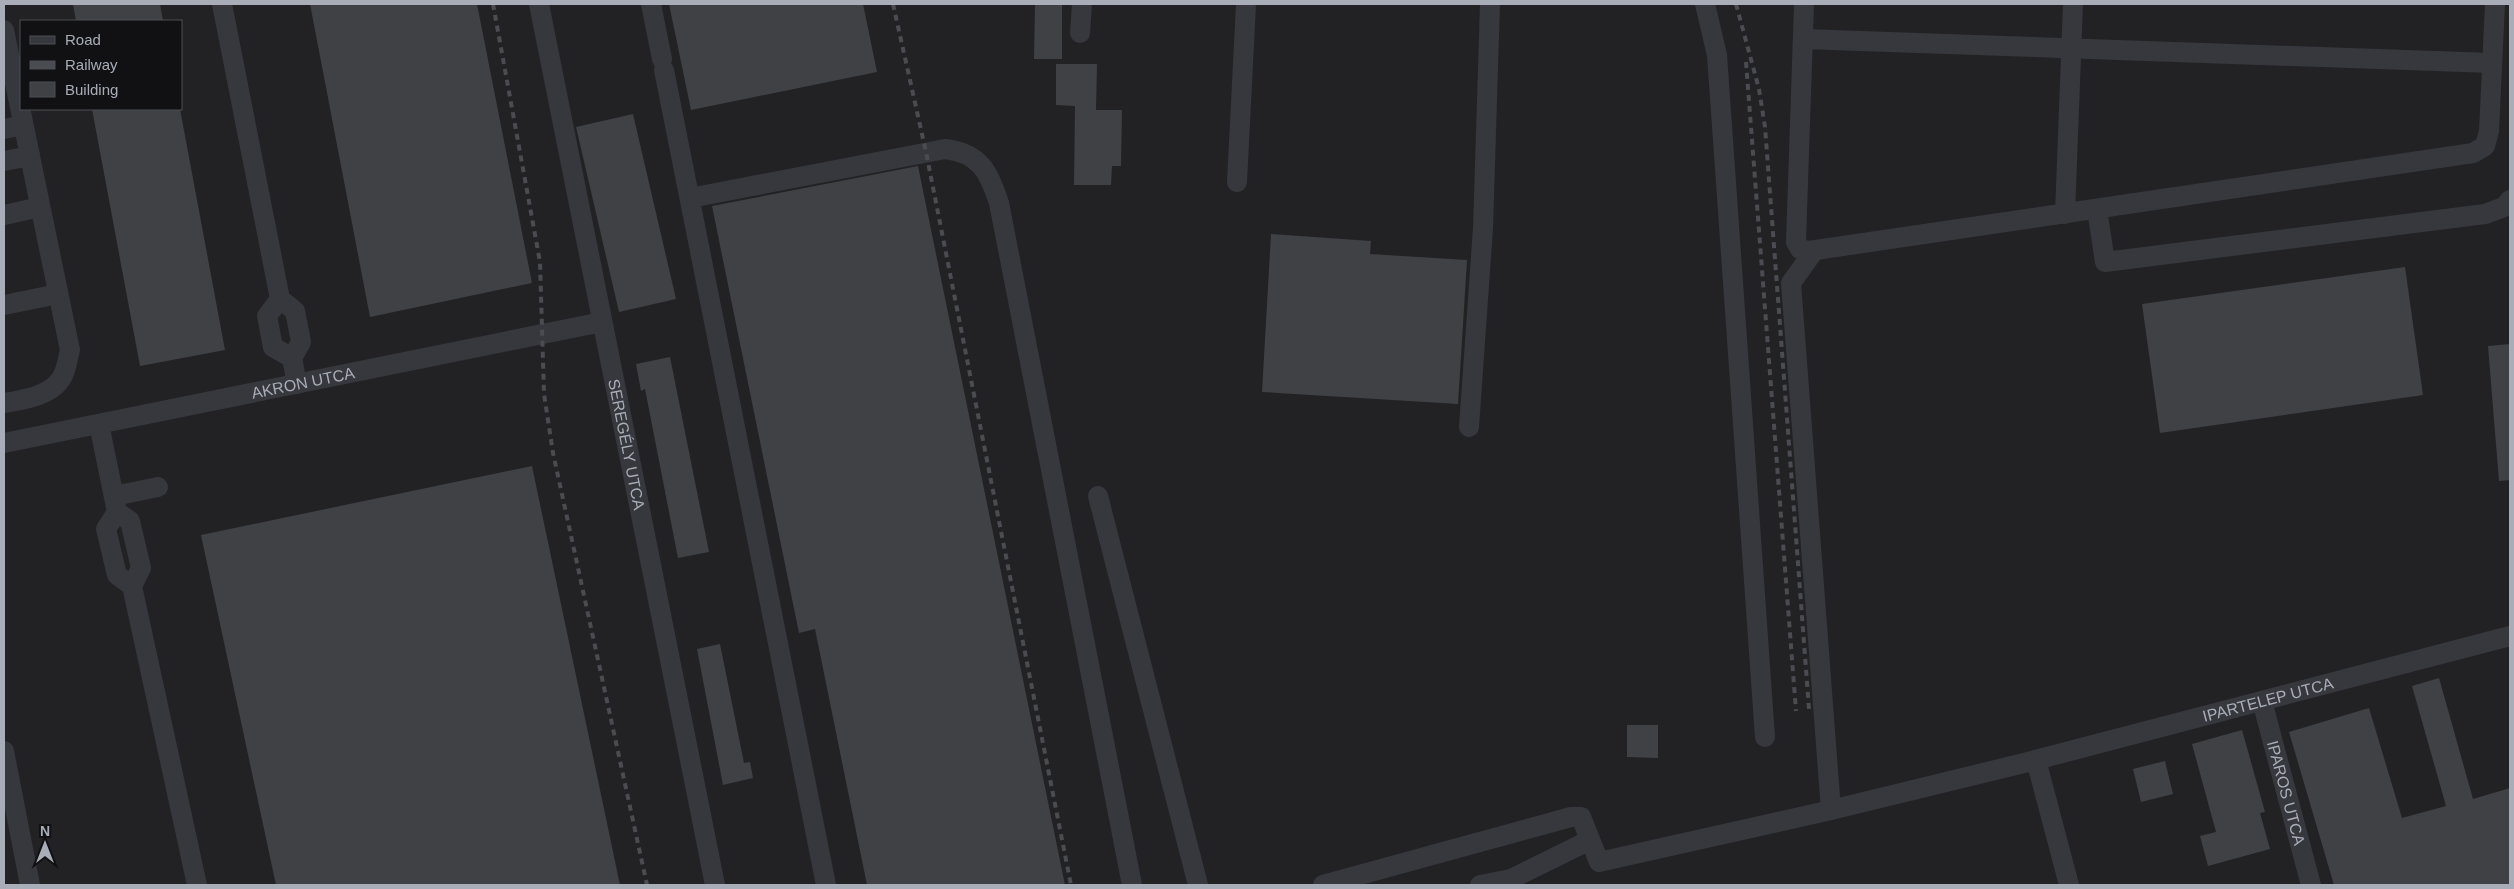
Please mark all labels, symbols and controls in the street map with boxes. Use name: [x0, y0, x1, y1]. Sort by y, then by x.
legend: [20, 20, 182, 110]
text: Road: [65, 31, 101, 48]
text: Railway: [65, 56, 118, 73]
text: Building: [65, 81, 118, 98]
street label: AKRON UTCA: [250, 364, 356, 402]
street label: SEREGÉLY UTCA: [605, 378, 648, 512]
street label: IPARTELEP UTCA: [2201, 674, 2335, 725]
street label: IPAROS UTCA: [2264, 739, 2308, 847]
north arrow: [20, 819, 70, 869]
text: N: [40, 823, 50, 839]

